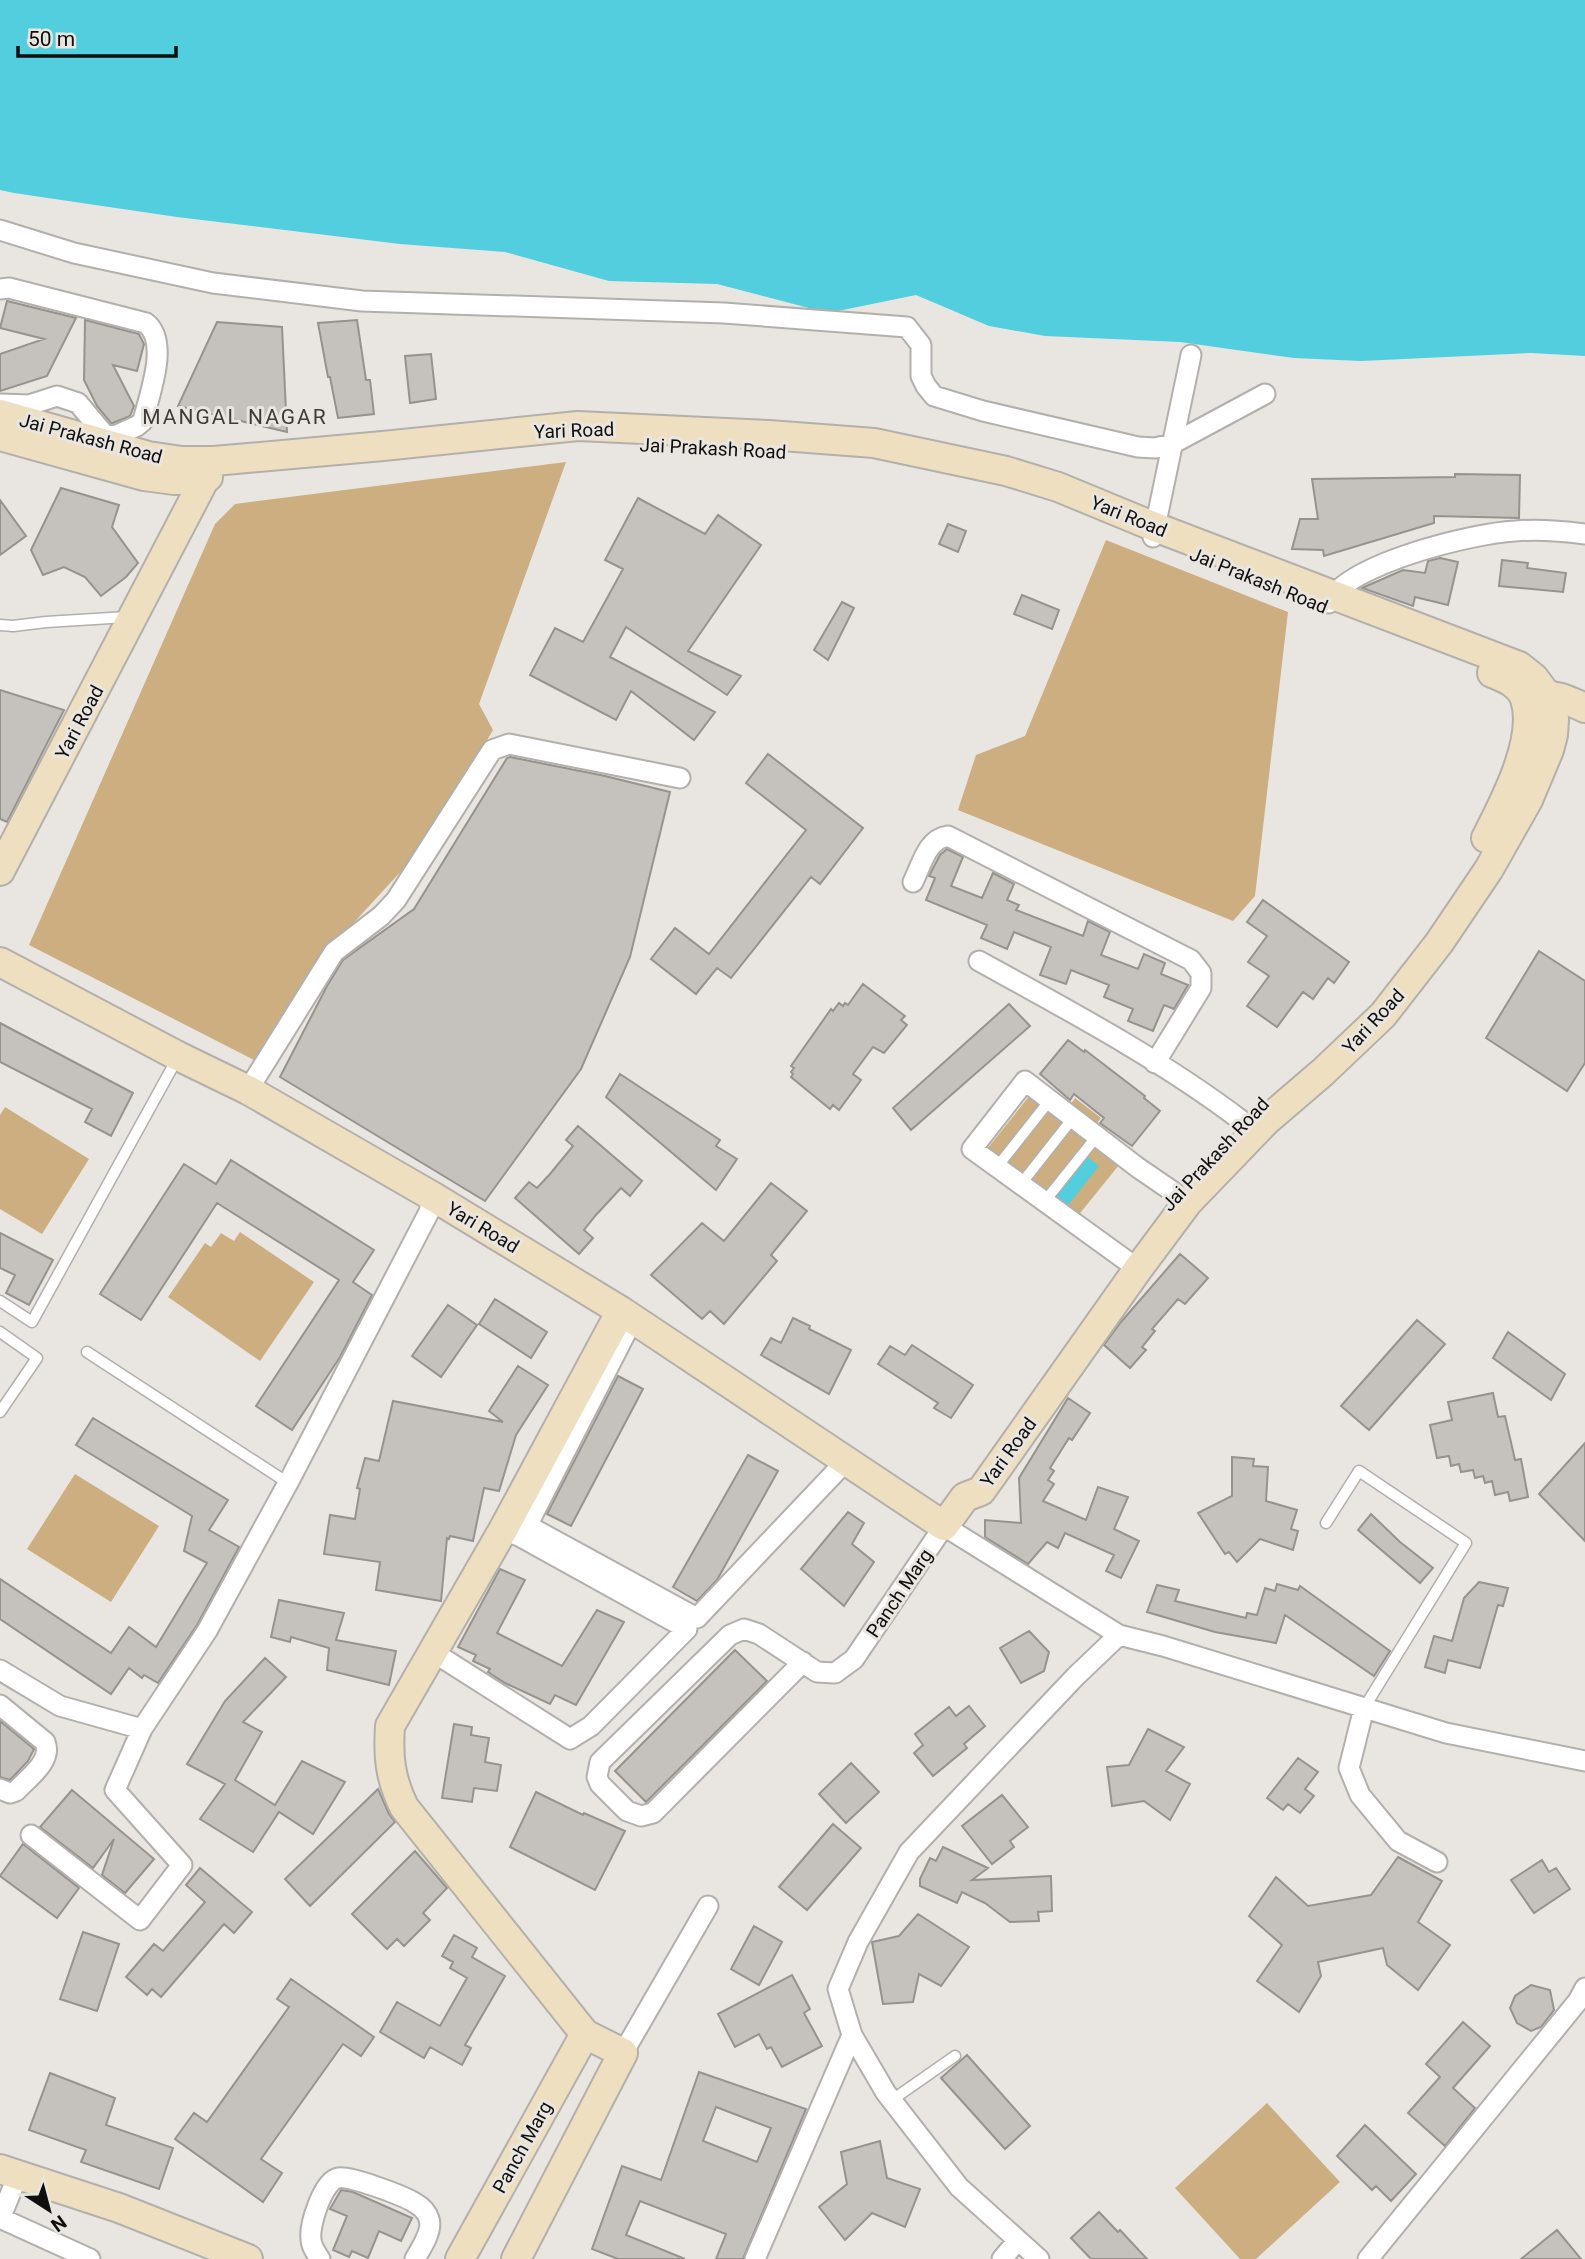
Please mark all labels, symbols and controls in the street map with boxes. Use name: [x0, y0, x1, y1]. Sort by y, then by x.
scale bar: [18, 14, 175, 58]
text: 50 m: [28, 27, 75, 51]
district label: MANGAL NAGAR: [142, 405, 328, 429]
street label: Jai Prakash Road: [17, 408, 165, 469]
street label: Yari Road: [533, 418, 615, 443]
street label: Jai Prakash Road: [639, 433, 787, 464]
street label: Yari Road: [1087, 491, 1170, 542]
street label: Jai Prakash Road: [1186, 542, 1331, 619]
street label: Yari Road: [50, 681, 108, 763]
street label: Yari Road: [1338, 984, 1409, 1059]
street label: Jai Prakash Road: [1157, 1093, 1274, 1216]
street label: Yari Road: [442, 1197, 523, 1258]
street label: Yari Road: [975, 1413, 1041, 1492]
street label: Panch Marg: [861, 1545, 937, 1642]
street label: Panch Marg: [488, 2097, 557, 2197]
north arrow: [14, 2175, 84, 2245]
text: N: [47, 2210, 71, 2237]

